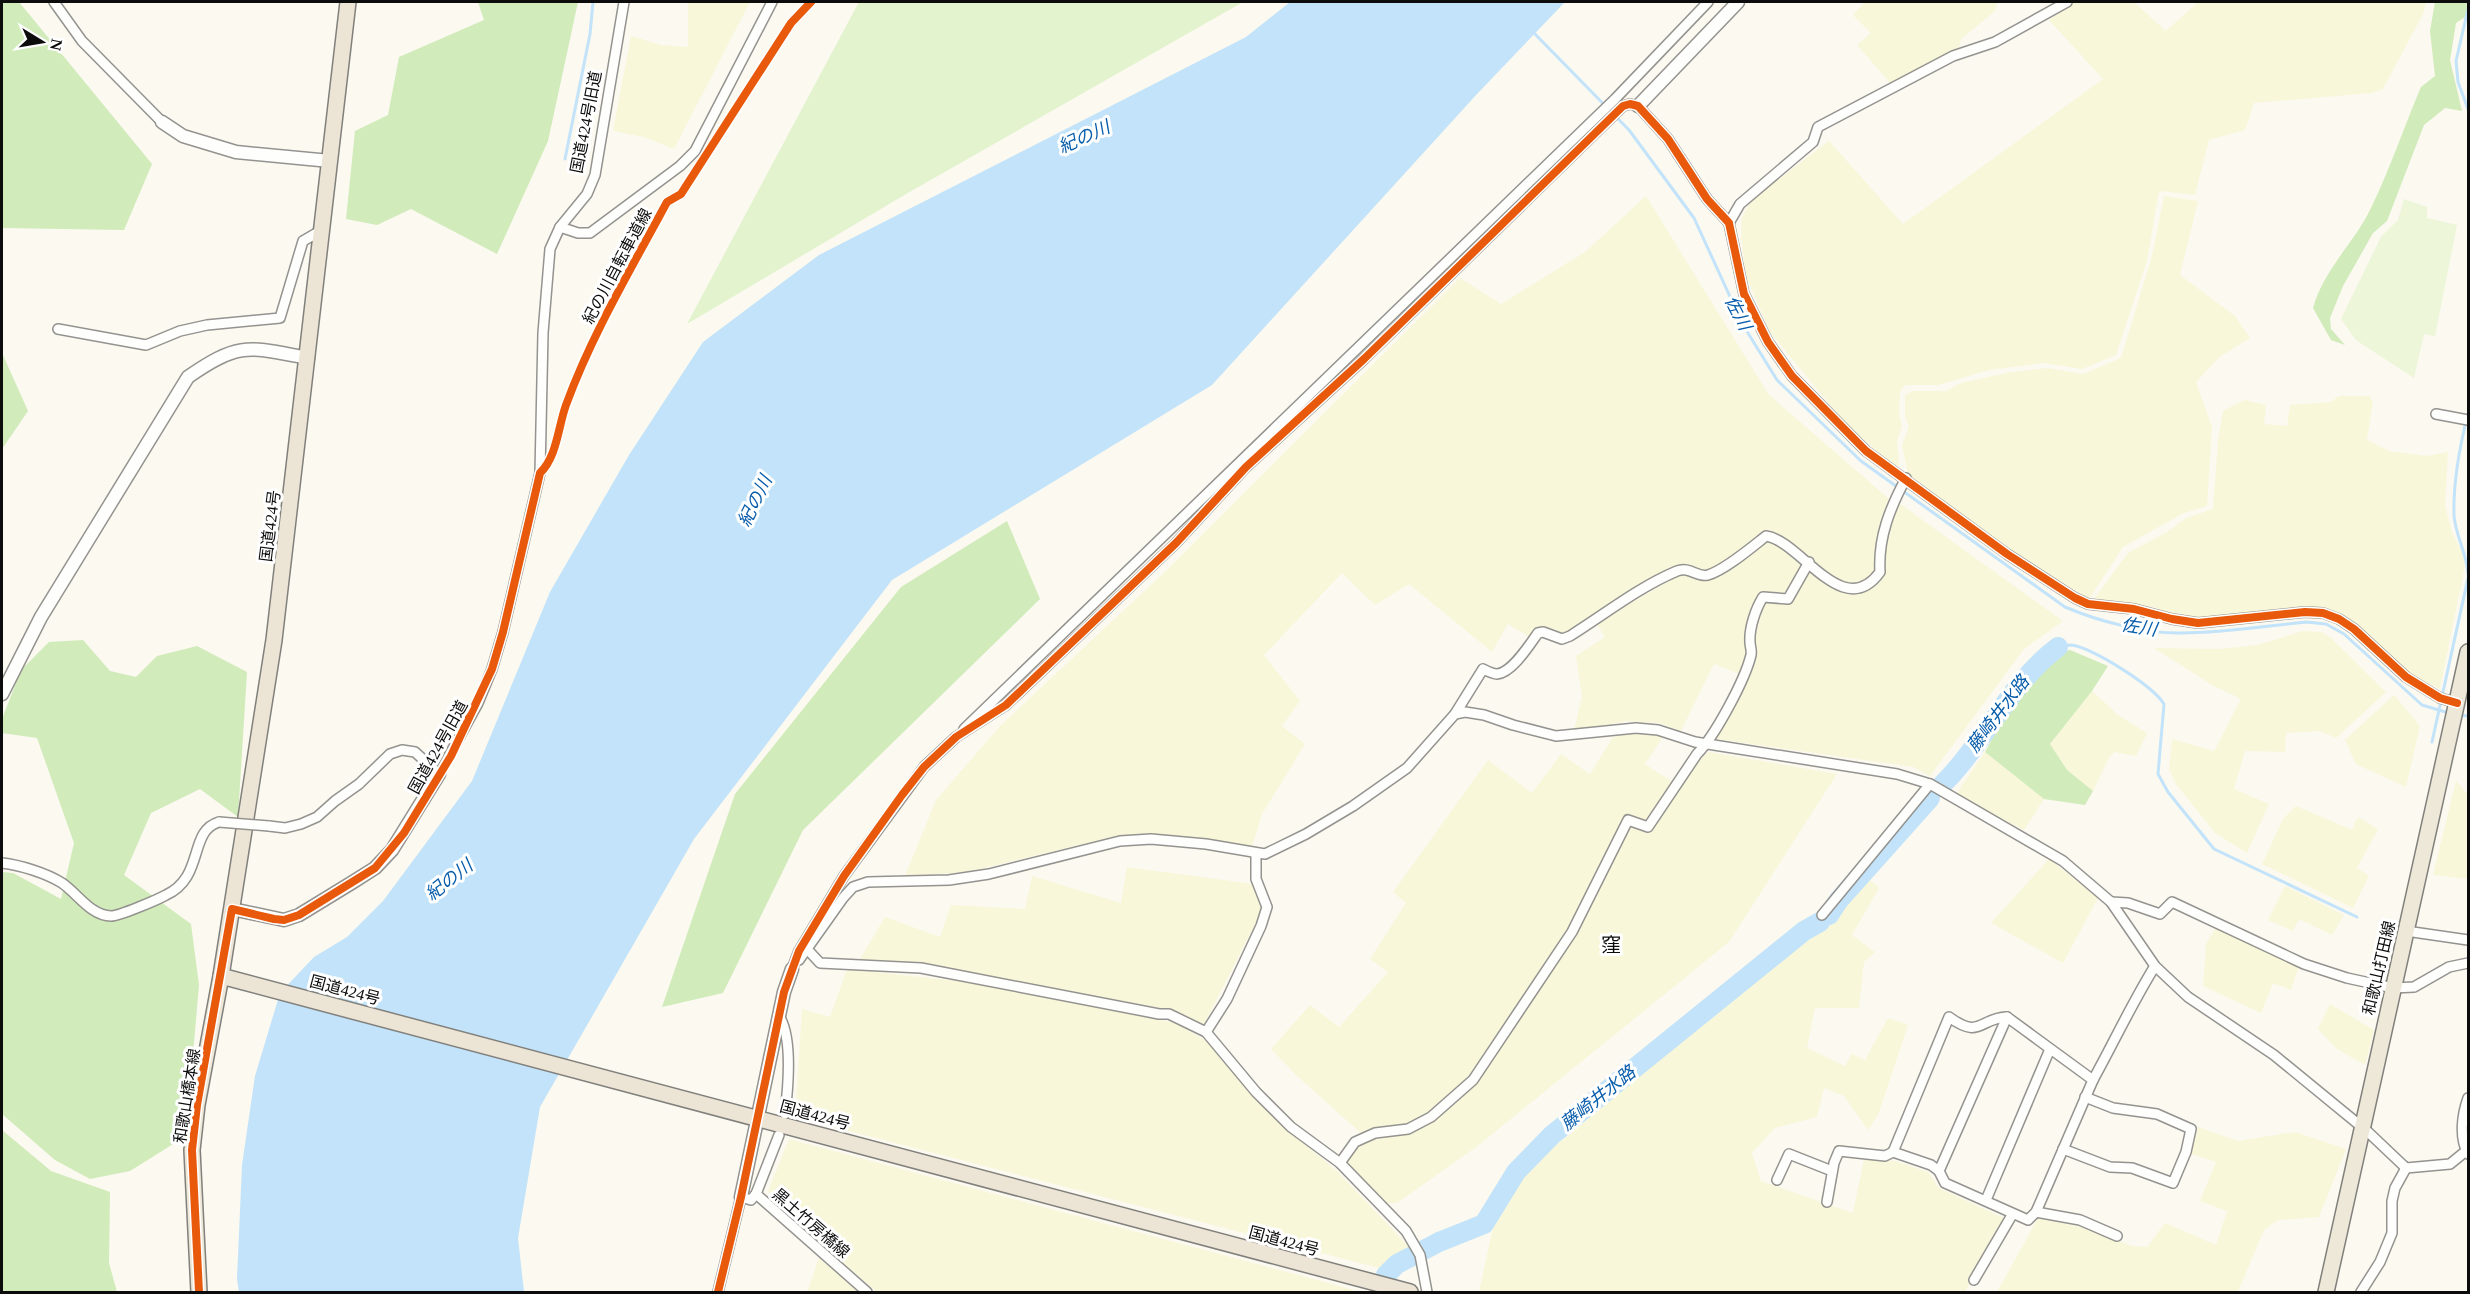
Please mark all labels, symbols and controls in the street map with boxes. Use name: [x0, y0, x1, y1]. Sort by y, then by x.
north arrow: [12, 12, 72, 72]
text: N: [47, 37, 66, 52]
street label: 国道424号旧道: [568, 69, 604, 175]
water label: 紀の川: [1055, 116, 1115, 157]
street label: 紀の川自転車道線: [579, 205, 655, 327]
water label: 佐川: [1721, 292, 1756, 335]
water label: 紀の川: [734, 471, 777, 530]
street label: 国道424号: [257, 489, 283, 563]
water label: 佐川: [2120, 614, 2160, 640]
water label: 藤崎井水路: [1963, 670, 2034, 756]
street label: 国道424号旧道: [405, 697, 471, 797]
water label: 紀の川: [422, 854, 478, 905]
street label: 和歌山打田線: [2360, 919, 2398, 1017]
district label: 窪: [1601, 934, 1621, 956]
street label: 国道424号: [308, 972, 382, 1008]
street label: 和歌山橋本線: [171, 1047, 203, 1145]
water label: 藤崎井水路: [1557, 1061, 1641, 1134]
street label: 国道424号: [778, 1097, 852, 1133]
street label: 黒土竹房橋線: [769, 1185, 853, 1261]
street label: 国道424号: [1247, 1223, 1321, 1259]

